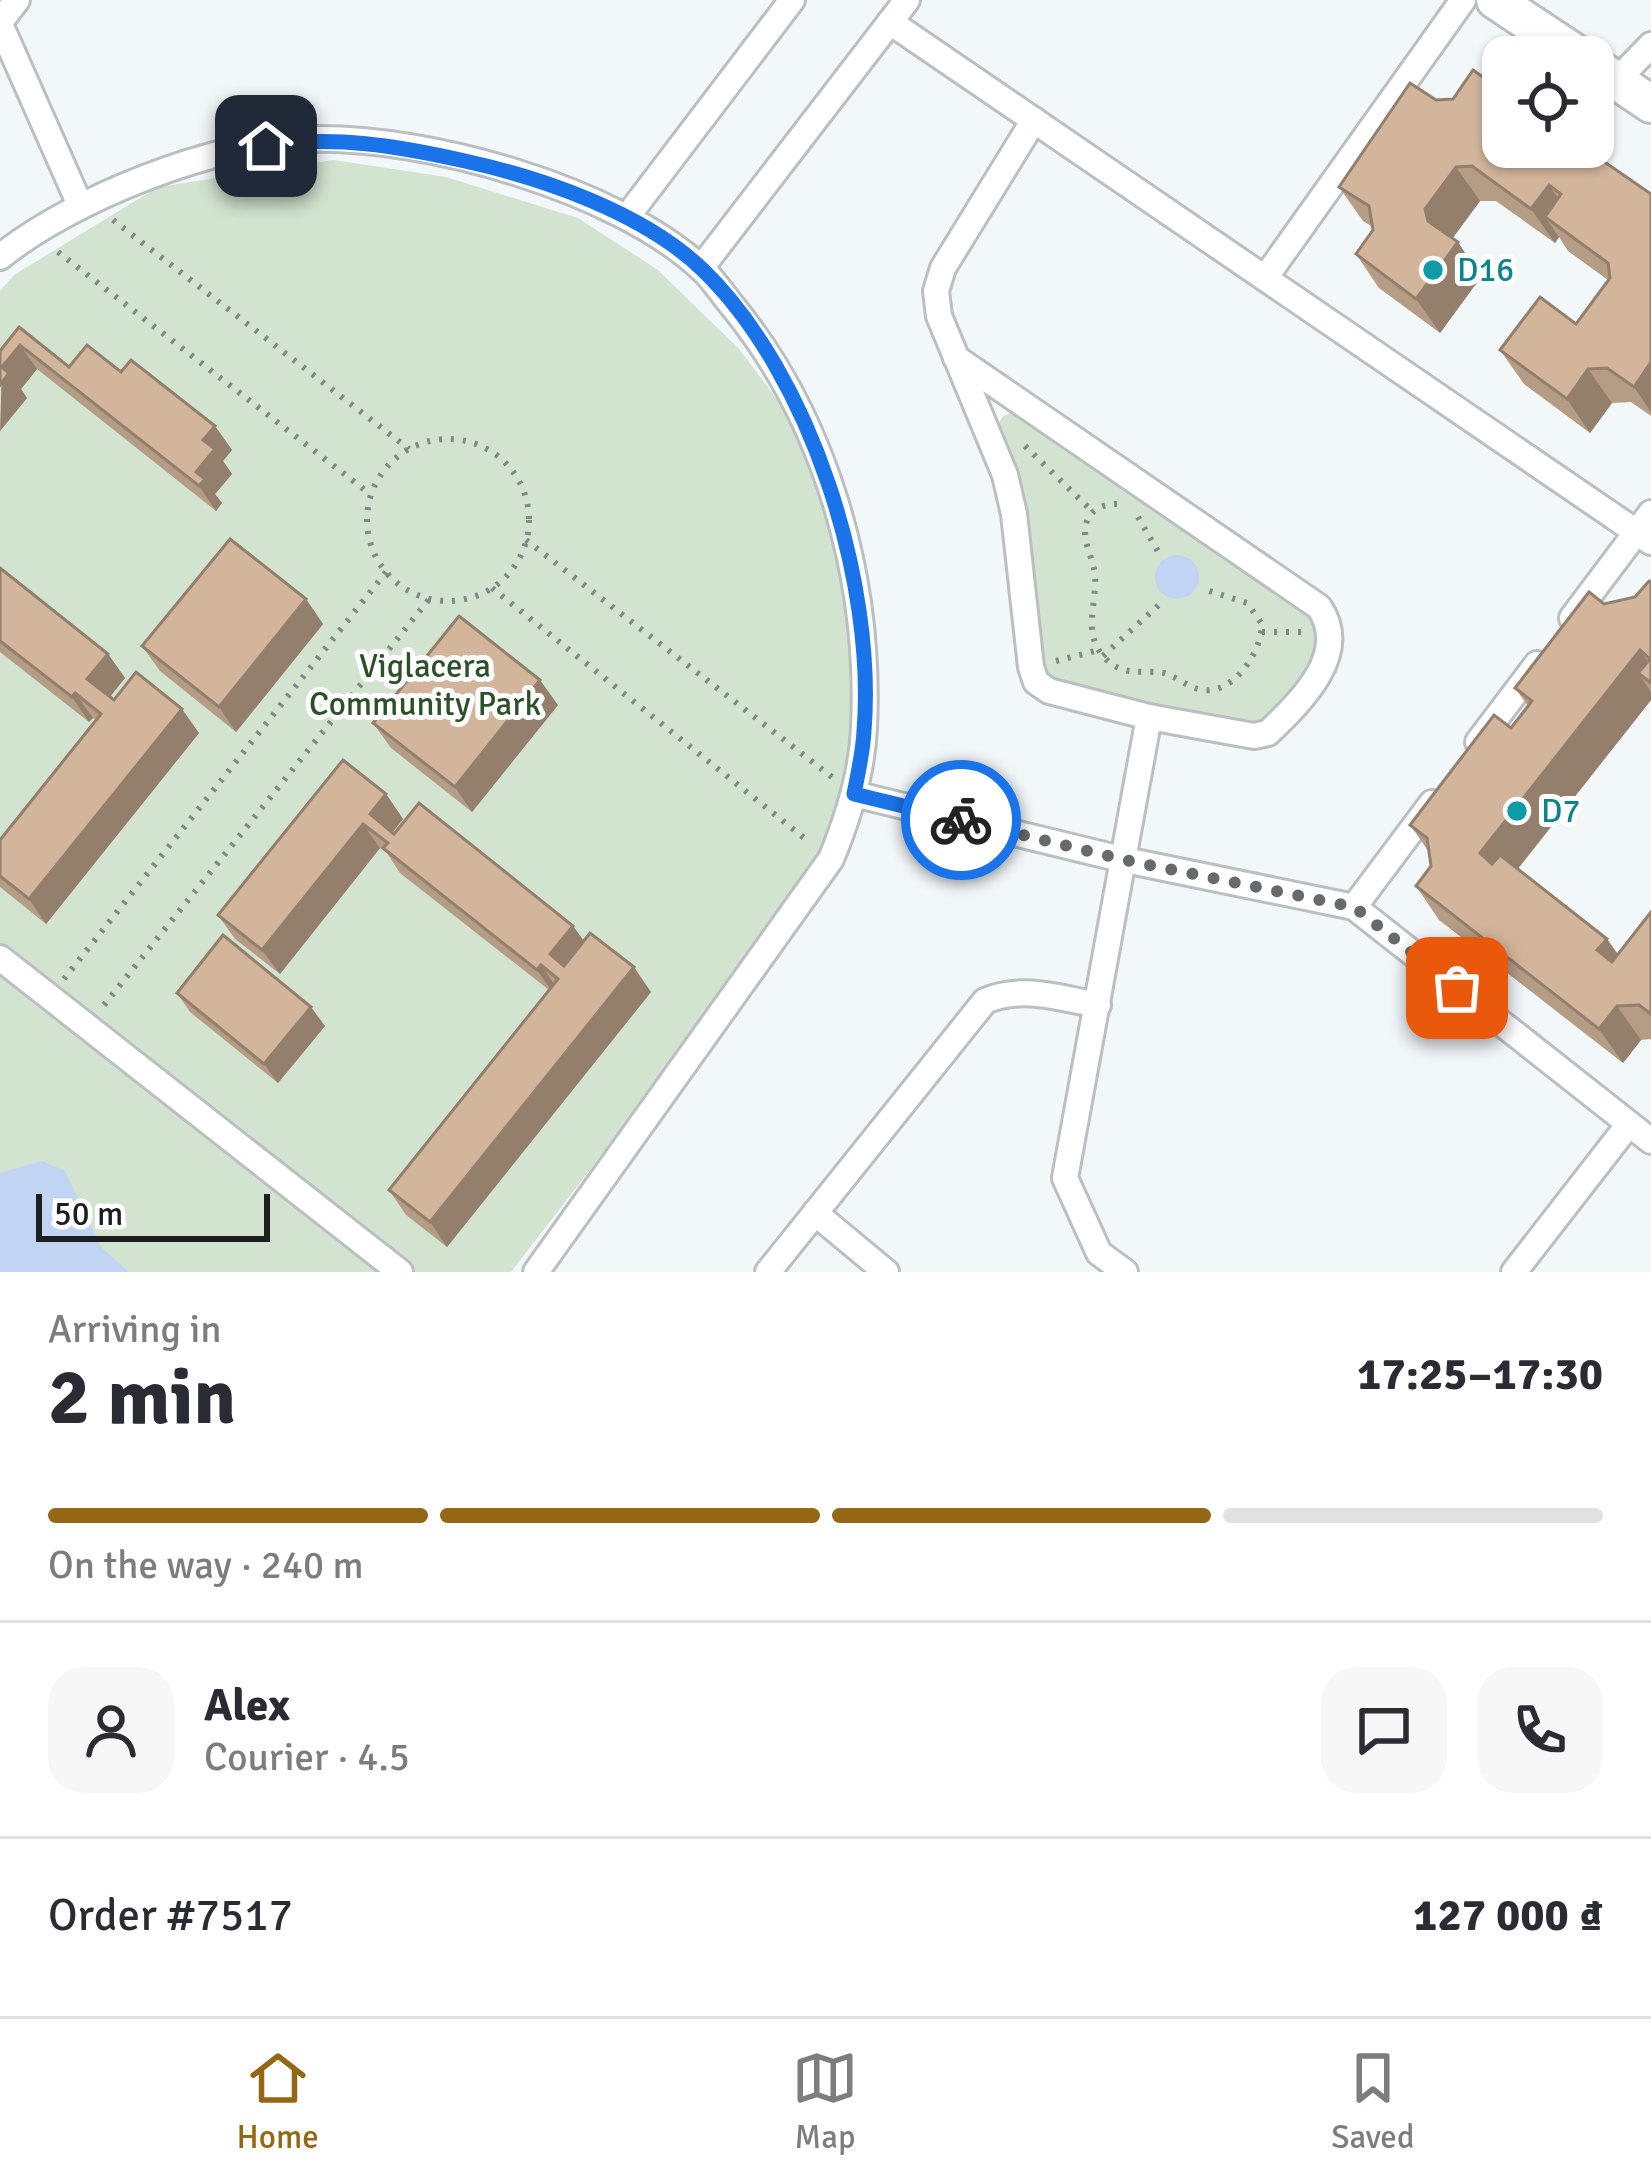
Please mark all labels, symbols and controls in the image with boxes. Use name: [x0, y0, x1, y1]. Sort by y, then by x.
map controls: [1482, 36, 1614, 168]
button: locate: [1482, 36, 1614, 168]
pin: [215, 95, 317, 197]
icon: home: [233, 113, 299, 179]
place label: D16: [1457, 250, 1514, 291]
marker: D16: [1420, 257, 1446, 283]
park label: Viglacera Community Park: [309, 646, 541, 725]
courier: [901, 760, 1021, 880]
icon: bike: [928, 787, 994, 853]
place label: D7: [1541, 791, 1580, 832]
marker: D7: [1504, 798, 1530, 824]
pin: [1406, 937, 1508, 1039]
icon: bag: [1424, 955, 1490, 1021]
scale bar: [36, 1188, 270, 1241]
text: 50 m: [54, 1194, 123, 1235]
text: Arriving in: [48, 1305, 222, 1353]
text: 17:25–17:30: [1357, 1347, 1603, 1402]
text: 2 min: [48, 1350, 236, 1446]
text: On the way · 240 m: [48, 1541, 364, 1589]
button: person: [48, 1667, 174, 1793]
button: chat: [1321, 1667, 1447, 1793]
button: phone: [1477, 1667, 1603, 1793]
text: Alex: [204, 1678, 290, 1733]
text: Courier · 4.5: [204, 1733, 410, 1781]
text: Order #7517: [48, 1888, 293, 1943]
text: 127 000 ₫: [1413, 1888, 1603, 1943]
tab: Home: [237, 2045, 319, 2158]
tab: Map: [792, 2045, 858, 2158]
tab: Saved: [1331, 2045, 1414, 2158]

